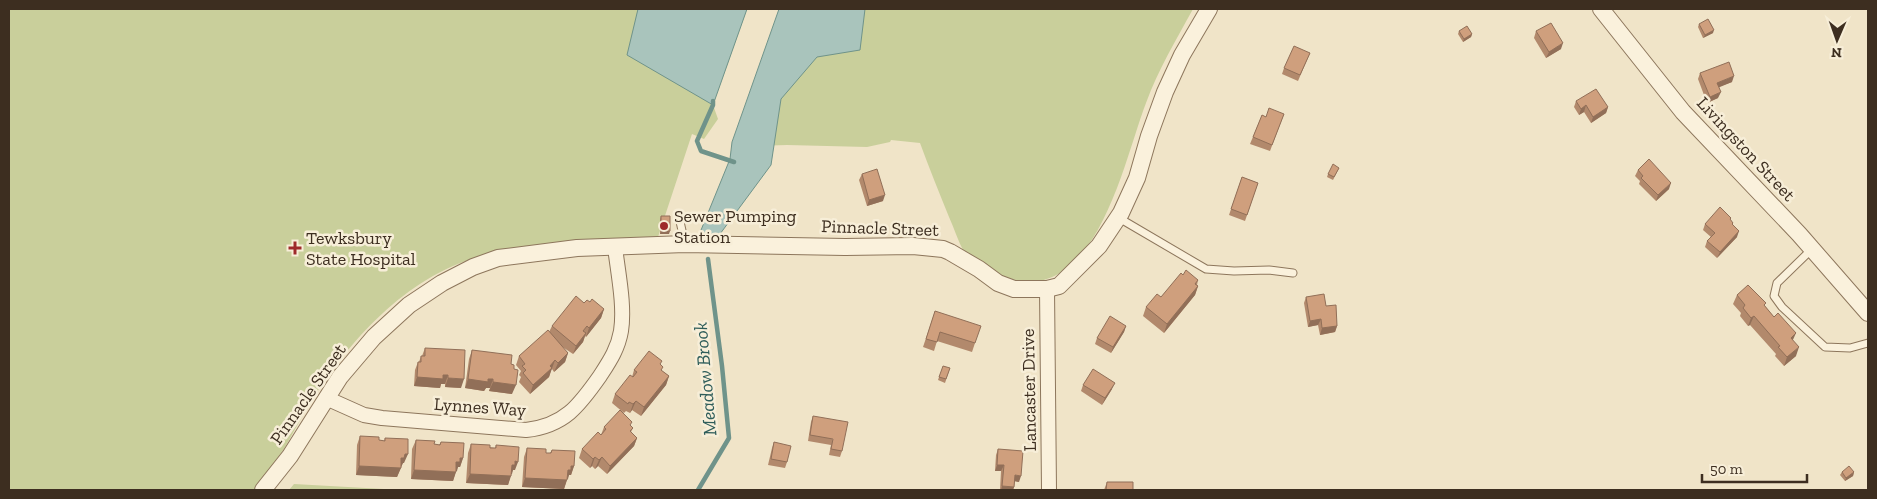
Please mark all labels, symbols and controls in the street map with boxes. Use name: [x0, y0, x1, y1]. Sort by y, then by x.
north arrow: [1812, 15, 1862, 65]
text: N: [1831, 44, 1842, 61]
street label: Livingston Street: [1692, 92, 1800, 206]
place label: Sewer Pumping Station: [674, 205, 797, 248]
street label: Pinnacle Street: [821, 215, 940, 241]
marker: Sewer Pumping Station: [658, 220, 670, 232]
place label: Tewksbury State Hospital: [306, 227, 416, 270]
marker: Tewksbury State Hospital: [288, 241, 302, 255]
water label: Meadow Brook: [689, 321, 721, 437]
street label: Lancaster Drive: [1017, 329, 1041, 451]
street label: Pinnacle Street: [265, 339, 351, 449]
street label: Lynnes Way: [433, 393, 528, 421]
scale bar: [1702, 452, 1807, 484]
text: 50 m: [1710, 460, 1743, 478]

